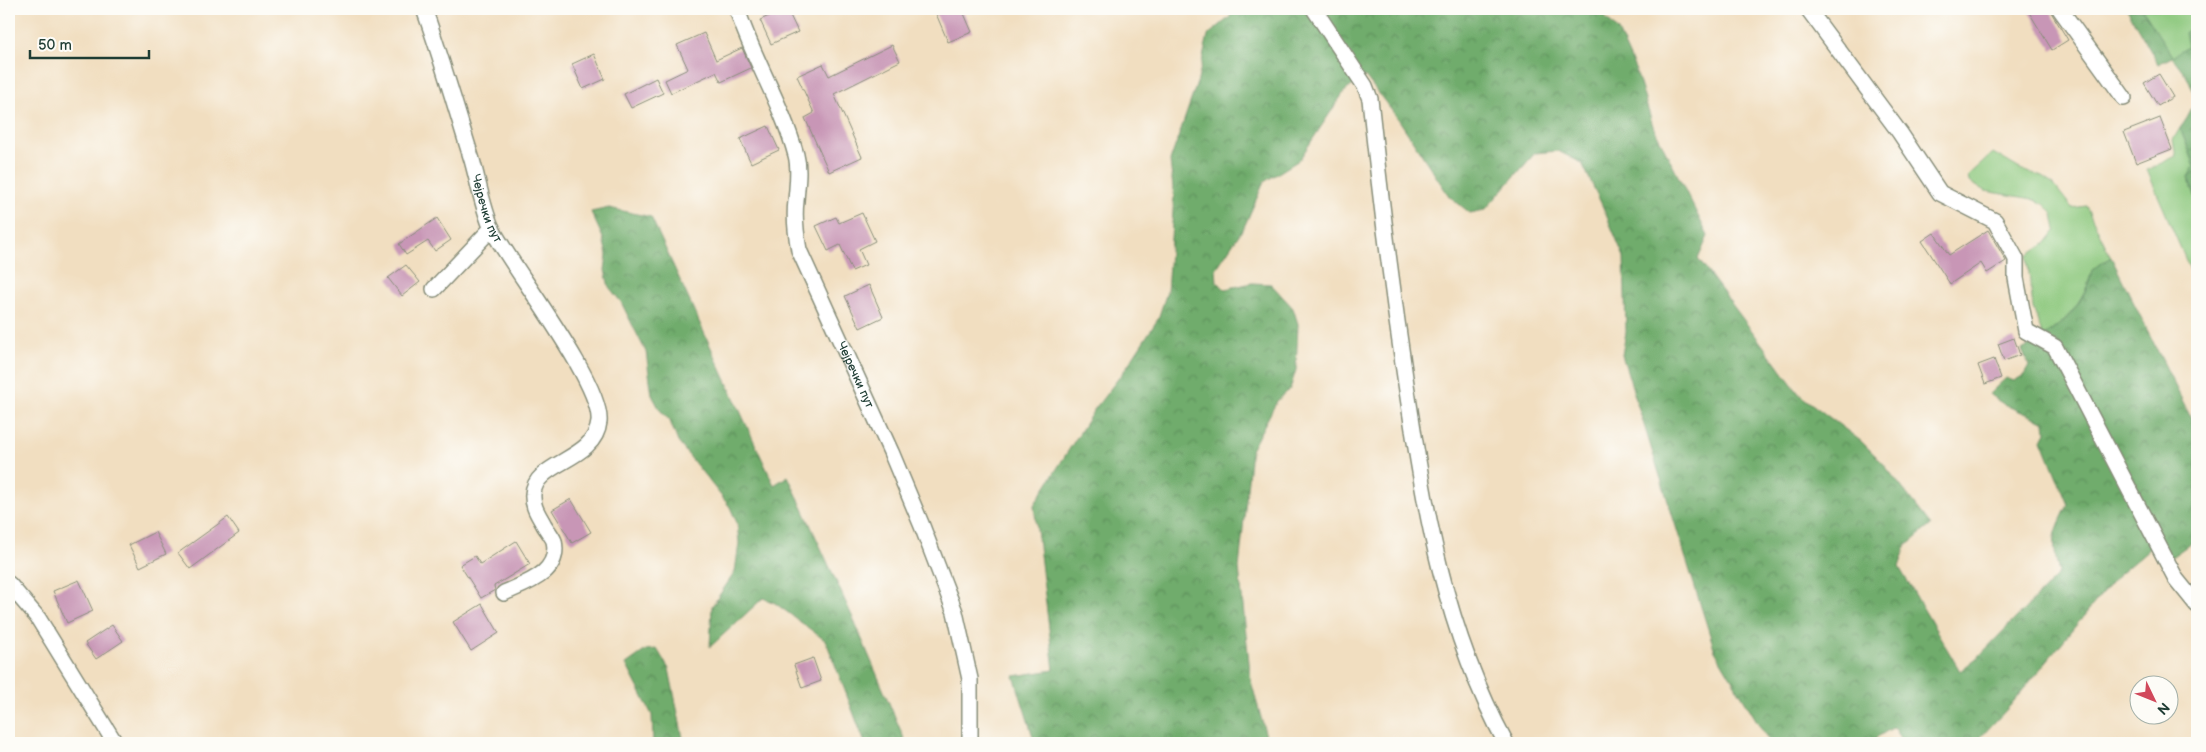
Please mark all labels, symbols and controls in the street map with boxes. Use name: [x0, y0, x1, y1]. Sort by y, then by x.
scale bar: [30, 28, 149, 60]
text: 50 m: [38, 36, 72, 55]
street label: Чејречки пут: [468, 173, 505, 246]
street label: Чејречки пут: [834, 339, 877, 411]
north arrow: [2128, 674, 2178, 724]
text: N: [2153, 699, 2173, 718]

